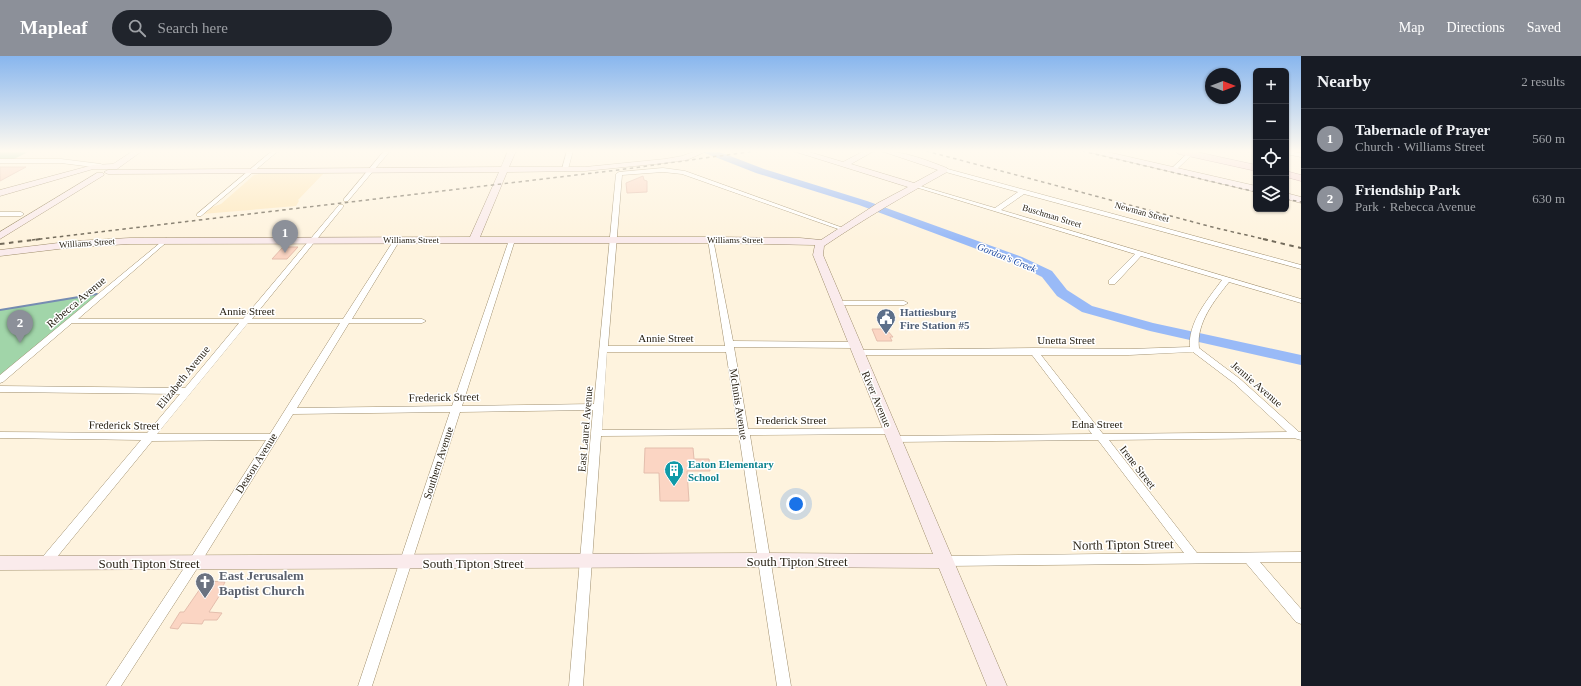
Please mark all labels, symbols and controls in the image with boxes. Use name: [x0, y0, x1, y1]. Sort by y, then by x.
search box: [112, 10, 392, 46]
text: Mapleaf: [20, 17, 88, 38]
icon: search: [126, 17, 148, 39]
text: Search here: [158, 20, 228, 36]
text: Map: [1399, 20, 1424, 35]
text: Directions: [1446, 20, 1505, 35]
text: Saved: [1527, 20, 1561, 35]
north arrow: [1205, 68, 1241, 104]
map controls: [1253, 68, 1289, 212]
button: +: [1253, 68, 1289, 104]
text: Nearby: [1317, 72, 1371, 91]
text: 2 results: [1521, 74, 1565, 89]
button: −: [1253, 104, 1289, 140]
text: Tabernacle of Prayer: [1355, 122, 1490, 138]
text: 1: [1327, 131, 1333, 146]
text: 560 m: [1532, 131, 1565, 146]
text: Church · Williams Street: [1355, 139, 1485, 154]
button: locate: [1253, 140, 1289, 176]
button: layers: [1253, 176, 1289, 212]
text: Friendship Park: [1355, 182, 1460, 198]
text: 2: [1327, 191, 1333, 206]
text: 630 m: [1532, 191, 1565, 206]
text: Park · Rebecca Avenue: [1355, 199, 1476, 214]
street label: Newman Street: [1114, 200, 1171, 224]
street label: Buschman Street: [1021, 202, 1083, 230]
pin: 1: [272, 220, 298, 253]
street label: Williams Street: [383, 235, 439, 245]
street label: Williams Street: [707, 235, 763, 245]
street label: Williams Street: [59, 236, 116, 250]
water label: Gordon's Creek: [976, 241, 1038, 275]
street label: Rebecca Avenue: [44, 274, 108, 330]
street label: Annie Street: [219, 305, 275, 317]
place label: Hattiesburg Fire Station #5: [900, 306, 970, 331]
public building icon: Hattiesburg Fire Station #5: [875, 307, 897, 335]
pin: 2: [7, 310, 33, 343]
street label: Annie Street: [638, 332, 694, 344]
street label: Unetta Street: [1037, 334, 1095, 346]
street label: Elizabeth Avenue: [154, 343, 212, 411]
street label: Jennie Avenue: [1229, 359, 1285, 409]
street label: McInnis Avenue: [727, 367, 751, 441]
street label: River Avenue: [860, 369, 894, 429]
street label: East Laurel Avenue: [575, 386, 595, 472]
street label: Frederick Street: [409, 390, 479, 404]
street label: Frederick Street: [756, 414, 826, 426]
street label: Frederick Street: [89, 418, 159, 432]
street label: Edna Street: [1071, 418, 1123, 430]
street label: Southern Avenue: [421, 425, 455, 501]
street label: Deason Avenue: [233, 431, 279, 495]
street label: Irene Street: [1118, 443, 1158, 491]
place label: Eaton Elementary School: [688, 458, 774, 483]
building icon: Eaton Elementary School: [663, 459, 685, 487]
your location: [786, 494, 806, 514]
street label: North Tipton Street: [1072, 536, 1174, 553]
street label: South Tipton Street: [746, 554, 848, 569]
street label: South Tipton Street: [98, 556, 200, 571]
street label: South Tipton Street: [422, 556, 524, 571]
place label: East Jerusalem Baptist Church: [219, 568, 305, 598]
church icon: East Jerusalem Baptist Church: [194, 571, 216, 599]

